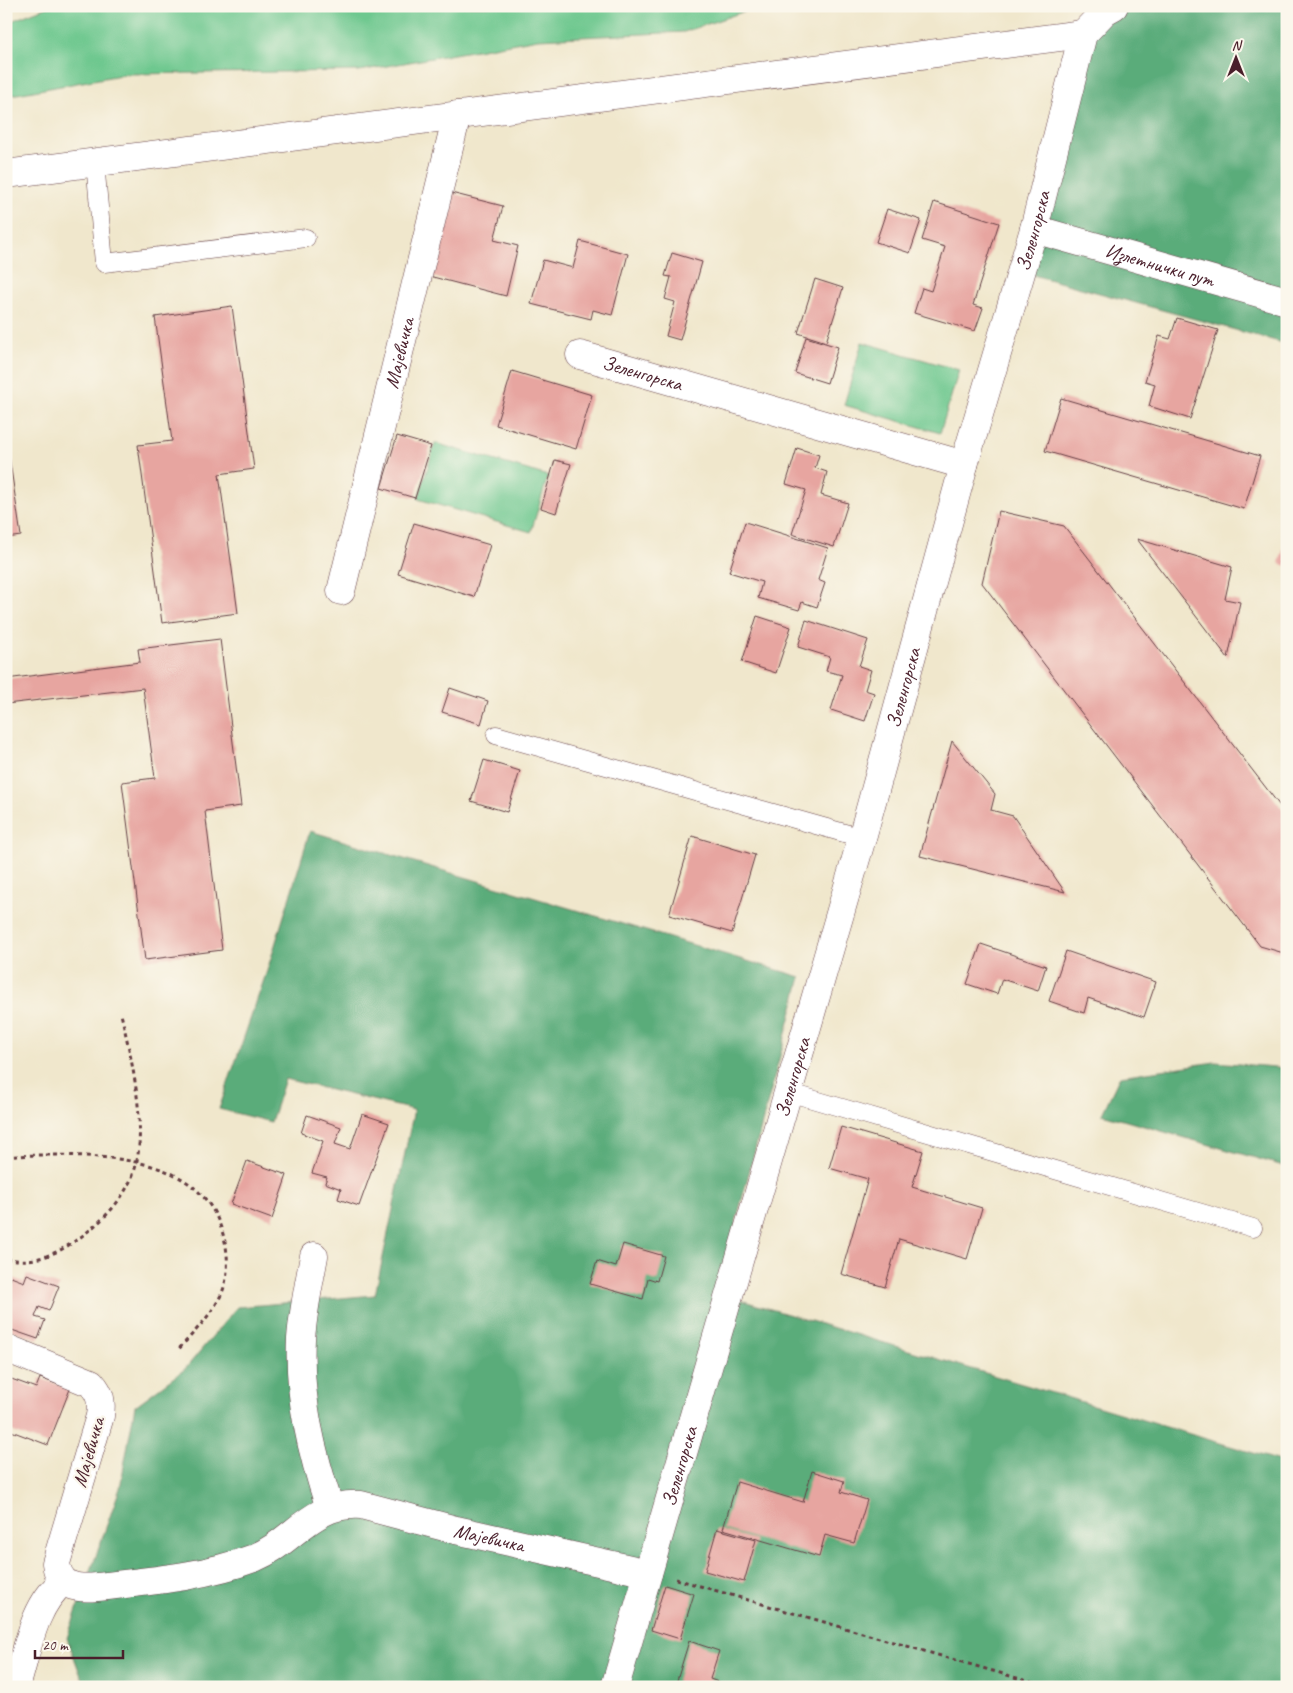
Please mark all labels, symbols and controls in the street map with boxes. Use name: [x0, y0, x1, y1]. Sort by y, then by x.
north arrow: [1210, 32, 1260, 82]
text: N: [1232, 37, 1243, 54]
street label: Зеленгорска: [1010, 187, 1056, 274]
street label: Излетнички пут: [1103, 238, 1219, 293]
street label: Мајевичка: [379, 314, 421, 391]
street label: Зеленгорска: [600, 350, 686, 397]
street label: Зеленгорска: [881, 644, 927, 731]
street label: Зеленгорска: [769, 1033, 817, 1120]
street label: Мајевичка: [67, 1413, 111, 1490]
street label: Зеленгорска: [656, 1422, 704, 1509]
street label: Мајевичка: [451, 1518, 528, 1558]
scale bar: [35, 1628, 122, 1660]
text: 20 m: [42, 1636, 69, 1655]

